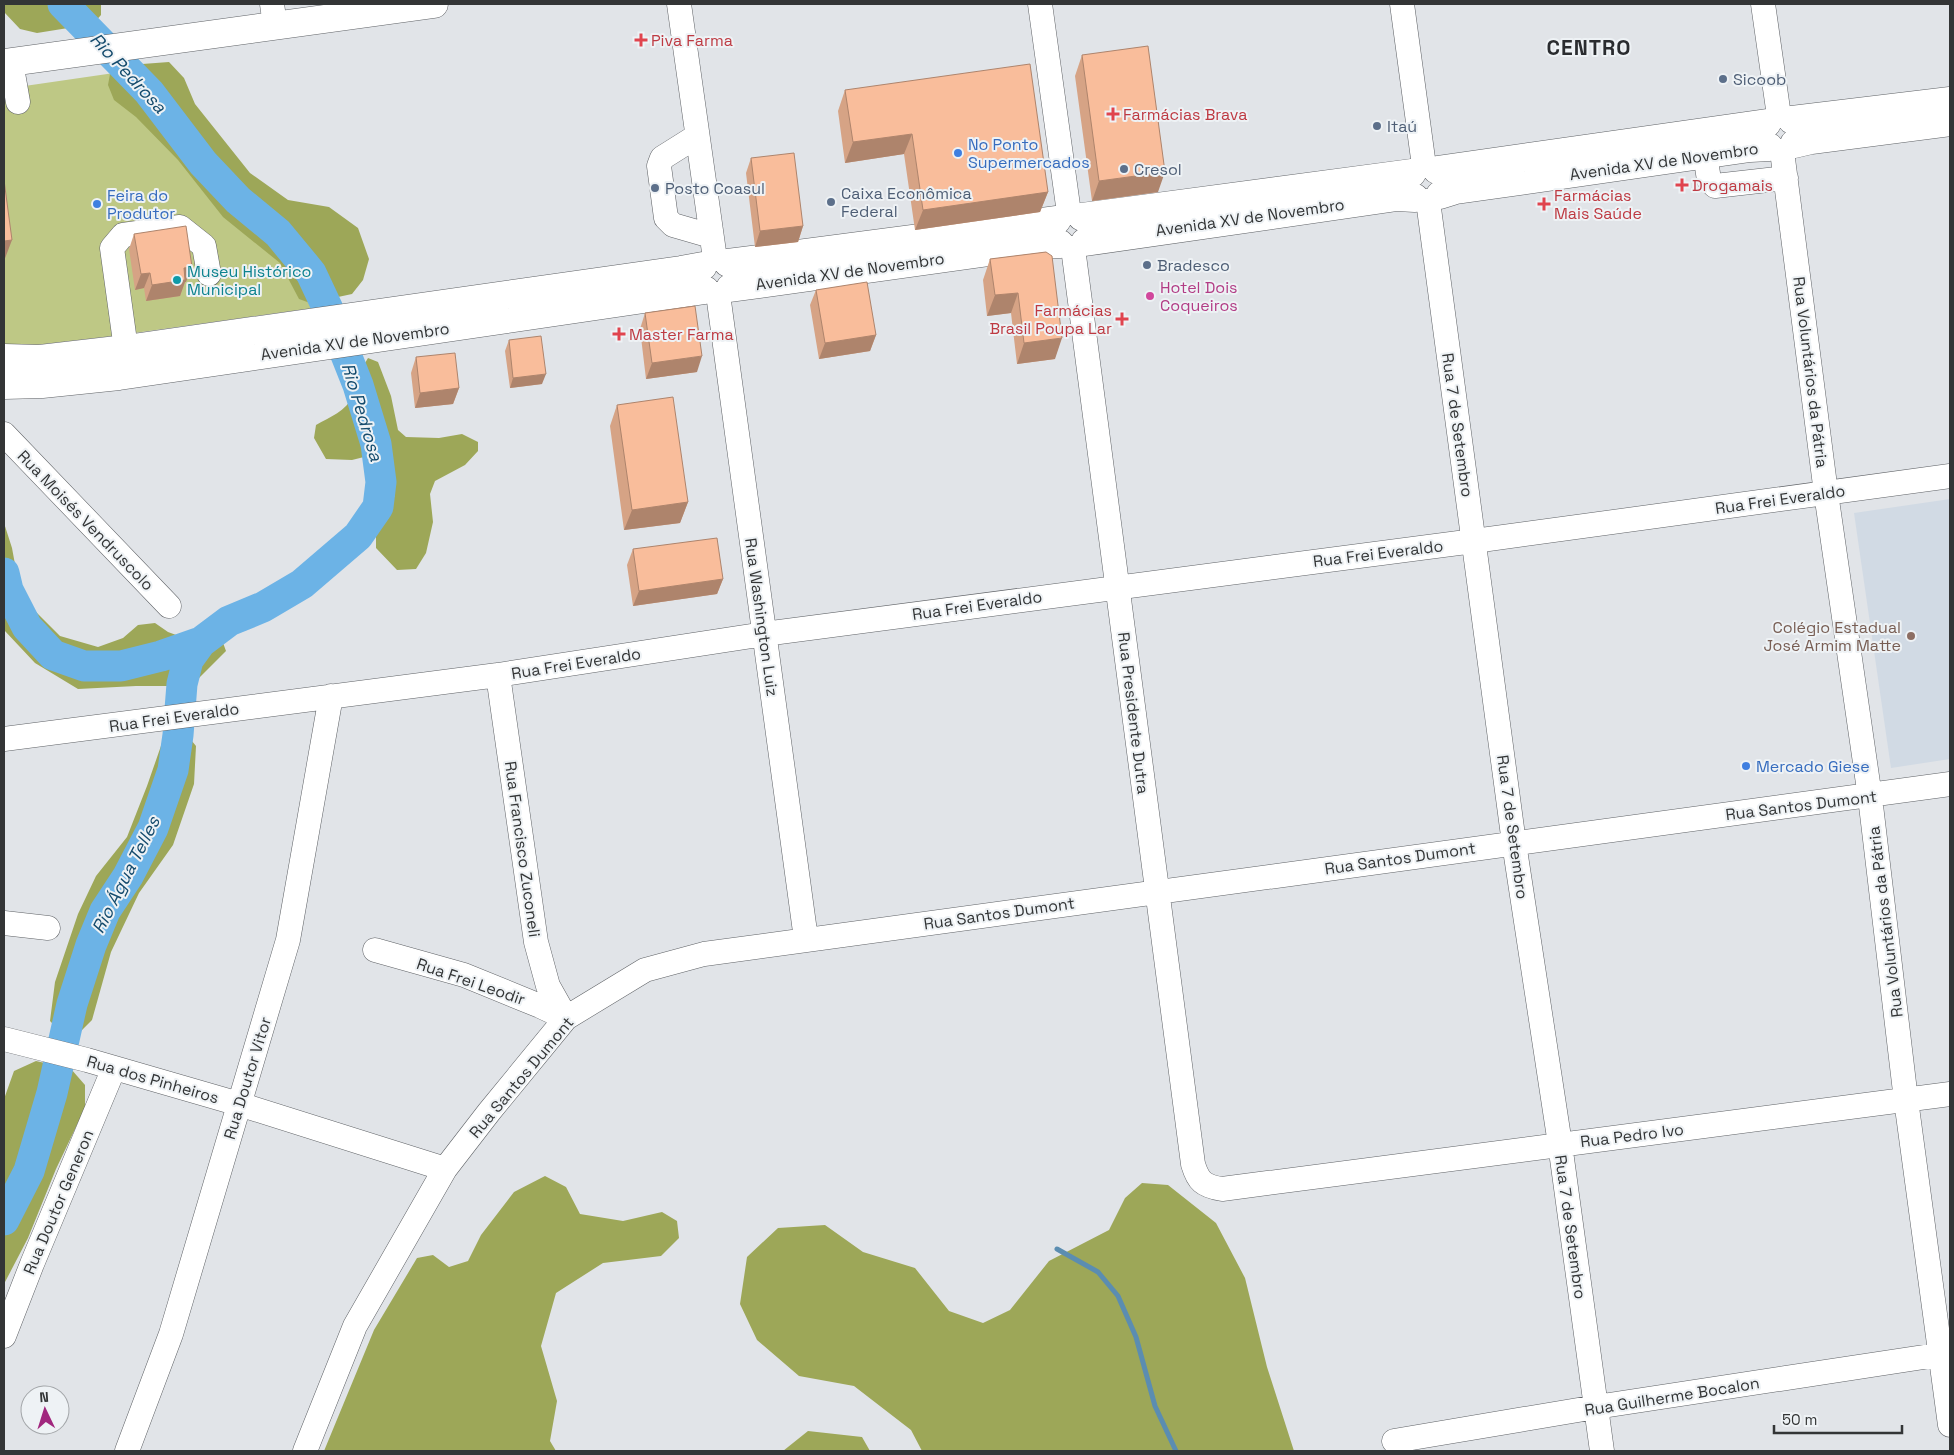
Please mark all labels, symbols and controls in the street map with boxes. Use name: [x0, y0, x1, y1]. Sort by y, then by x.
water label: Rio Pedrosa: [85, 28, 172, 118]
place label: Piva Farma: [651, 30, 733, 51]
marker: Piva Farma: [635, 34, 647, 46]
district label: CENTRO: [1546, 34, 1632, 61]
place label: Sicoob: [1733, 69, 1786, 90]
marker: Sicoob: [1717, 73, 1729, 85]
place label: Farmácias Brava: [1123, 104, 1247, 125]
marker: Farmácias Brava: [1107, 108, 1119, 120]
place label: Itaú: [1387, 116, 1417, 137]
marker: Itaú: [1371, 120, 1383, 132]
place label: No Ponto Supermercados: [968, 134, 1090, 173]
street label: Avenida XV de Novembro: [1568, 138, 1760, 185]
marker: No Ponto Supermercados: [952, 147, 964, 159]
place label: Cresol: [1134, 159, 1182, 180]
marker: Cresol: [1118, 163, 1130, 175]
place label: Drogamais: [1692, 175, 1773, 196]
place label: Posto Coasul: [665, 178, 765, 199]
marker: Drogamais: [1676, 179, 1688, 191]
marker: Posto Coasul: [649, 182, 661, 194]
place label: Caixa Econômica Federal: [841, 183, 972, 222]
place label: Feira do Produtor: [107, 185, 175, 224]
place label: Farmácias Mais Saúde: [1554, 185, 1642, 224]
street label: Avenida XV de Novembro: [1154, 194, 1346, 241]
marker: Caixa Econômica Federal: [825, 196, 837, 208]
marker: Feira do Produtor: [91, 198, 103, 210]
marker: Farmácias Mais Saúde: [1538, 198, 1550, 210]
street label: Avenida XV de Novembro: [754, 248, 946, 295]
place label: Bradesco: [1157, 255, 1230, 276]
marker: Bradesco: [1141, 259, 1153, 271]
place label: Museu Histórico Municipal: [187, 261, 311, 300]
marker: Museu Histórico Municipal: [171, 274, 183, 286]
street label: Rua Voluntários da Pátria: [1788, 275, 1833, 469]
place label: Hotel Dois Coqueiros: [1160, 277, 1238, 316]
marker: Hotel Dois Coqueiros: [1144, 290, 1156, 302]
place label: Farmácias Brasil Poupa Lar: [990, 300, 1112, 339]
marker: Farmácias Brasil Poupa Lar: [1116, 313, 1128, 325]
street label: Avenida XV de Novembro: [259, 318, 451, 365]
place label: Master Farma: [629, 324, 734, 345]
marker: Master Farma: [613, 328, 625, 340]
street label: Rua 7 de Setembro: [1437, 352, 1478, 499]
water label: Rio Pedrosa: [337, 360, 389, 464]
street label: Rua Moisés Vendruscolo: [13, 446, 158, 595]
street label: Rua Frei Everaldo: [1714, 480, 1846, 519]
street label: Rua Frei Everaldo: [1312, 535, 1444, 572]
street label: Rua Washington Luiz: [740, 536, 783, 698]
street label: Rua Frei Everaldo: [911, 586, 1043, 625]
place label: Colégio Estadual José Armim Matte: [1764, 617, 1901, 656]
marker: Colégio Estadual José Armim Matte: [1905, 630, 1917, 642]
street label: Rua Presidente Dutra: [1113, 631, 1154, 795]
street label: Rua Frei Everaldo: [510, 643, 642, 684]
street label: Rua Frei Everaldo: [108, 698, 240, 737]
street label: Rua 7 de Setembro: [1492, 754, 1533, 901]
place label: Mercado Giese: [1756, 756, 1870, 777]
street label: Rua Francisco Zuconeli: [500, 760, 545, 938]
marker: Mercado Giese: [1740, 760, 1752, 772]
street label: Rua Santos Dumont: [1724, 786, 1878, 825]
water label: Rio Água Telles: [86, 812, 165, 937]
street label: Rua Voluntários da Pátria: [1863, 825, 1908, 1019]
street label: Rua Santos Dumont: [1323, 838, 1477, 879]
street label: Rua Santos Dumont: [922, 893, 1076, 934]
street label: Rua Frei Leodir: [414, 953, 528, 1010]
street label: Rua Santos Dumont: [464, 1012, 578, 1142]
street label: Rua Doutor Vitor: [219, 1014, 276, 1142]
street label: Rua dos Pinheiros: [84, 1051, 221, 1108]
street label: Rua Pedro Ivo: [1579, 1119, 1685, 1152]
street label: Rua Doutor Generon: [18, 1127, 98, 1278]
street label: Rua 7 de Setembro: [1550, 1154, 1591, 1301]
street label: Rua Guilherme Bocalon: [1583, 1372, 1761, 1421]
north arrow: [20, 1385, 70, 1435]
text: N: [39, 1388, 49, 1406]
scale bar: [1774, 1402, 1902, 1434]
text: 50 m: [1782, 1410, 1817, 1429]

